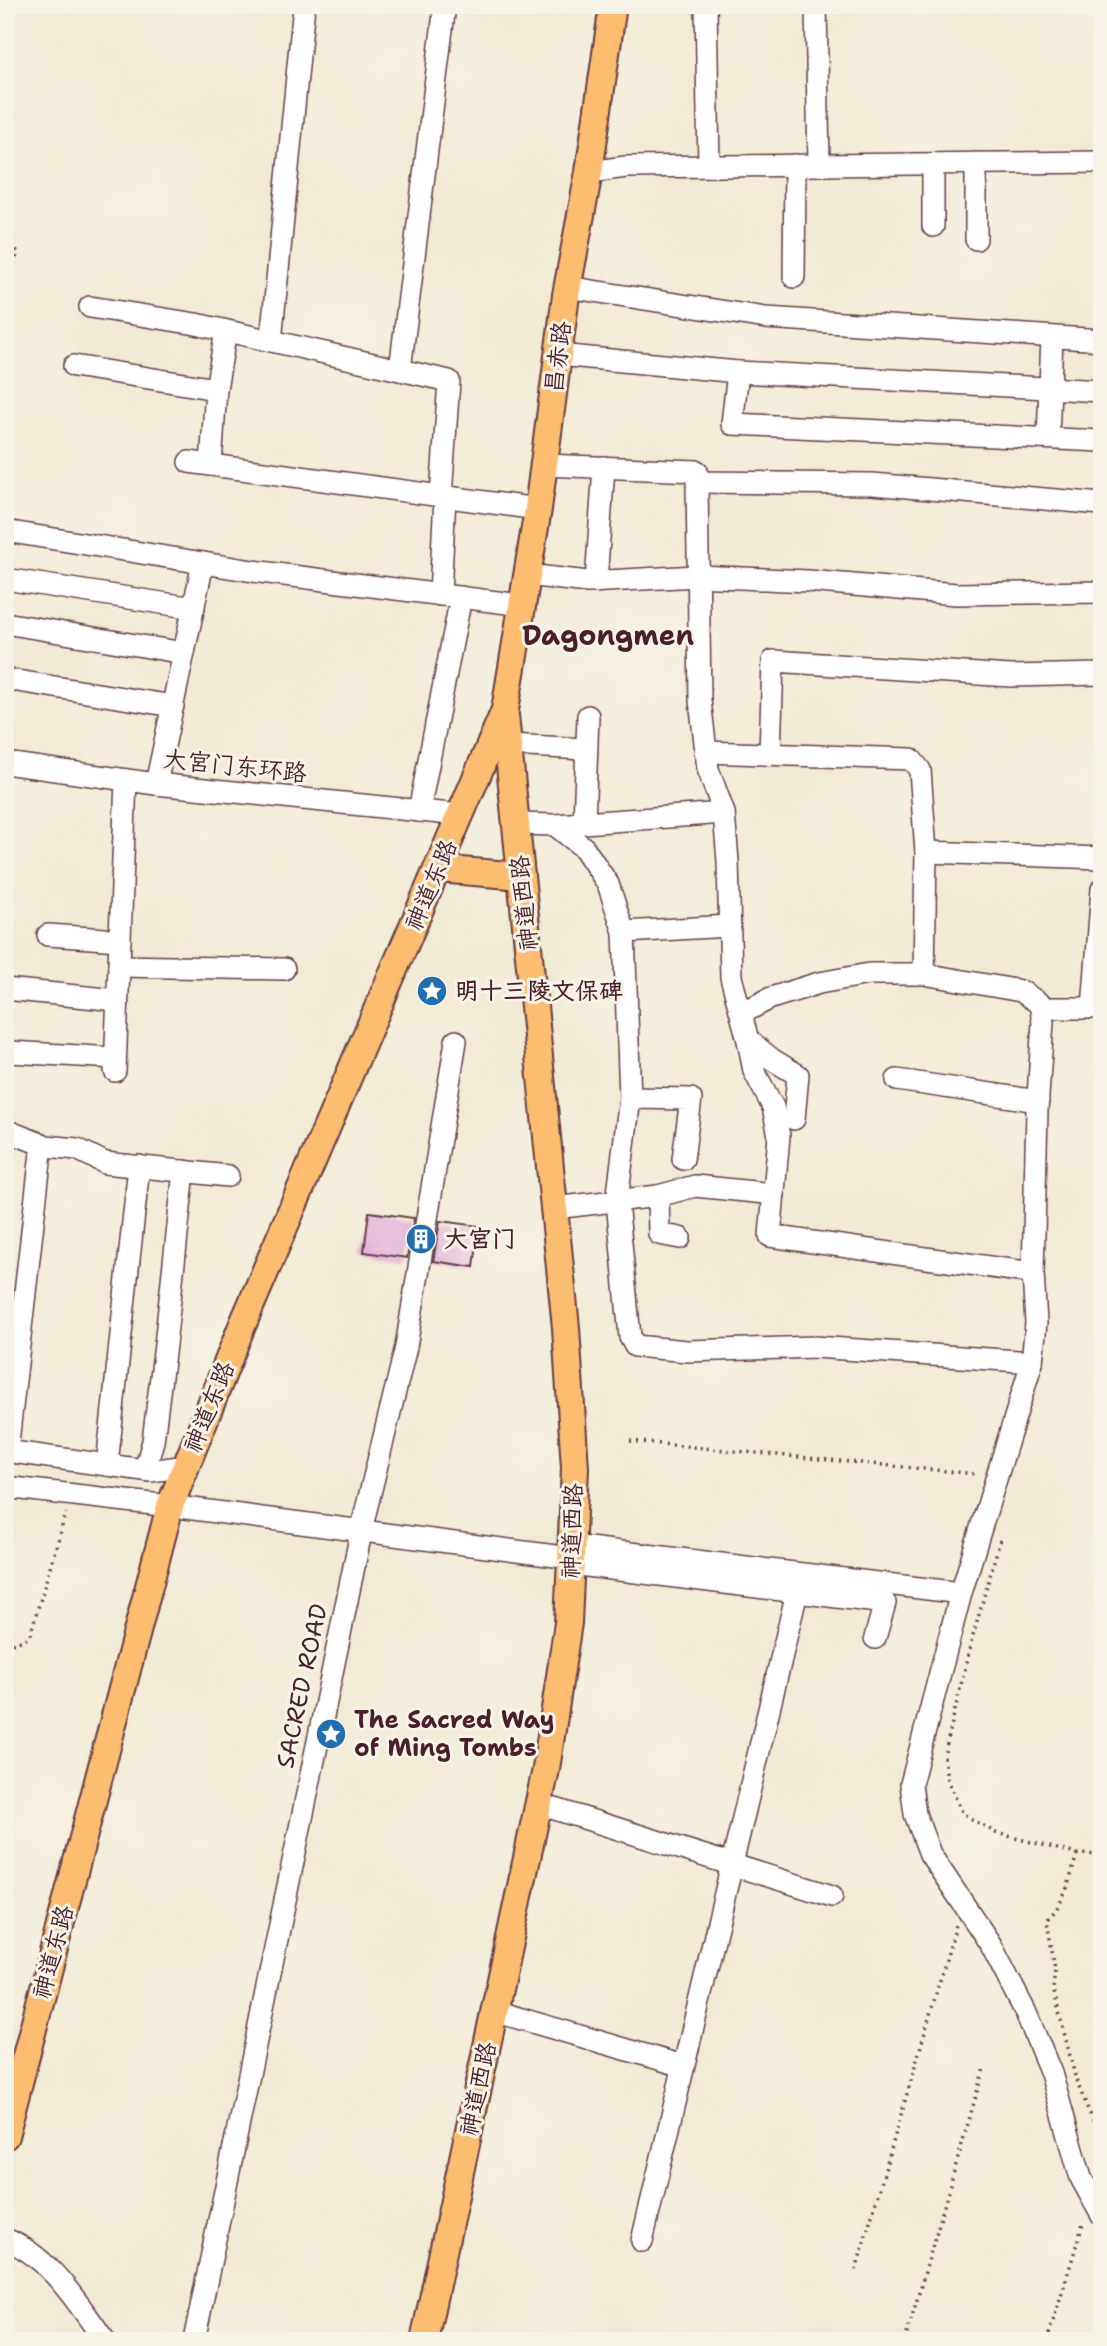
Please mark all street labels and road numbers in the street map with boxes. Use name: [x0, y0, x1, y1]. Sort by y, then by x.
street label: 昌赤路: [538, 319, 578, 395]
street label: 大宫门东环路: [162, 743, 308, 789]
street label: 神道东路: [398, 835, 464, 935]
street label: 神道西路: [503, 854, 545, 952]
street label: 神道东路: [176, 1357, 242, 1457]
street label: 神道西路: [554, 1482, 590, 1580]
street label: SACRED ROAD: [269, 1601, 335, 1771]
street label: 神道东路: [25, 1901, 81, 2003]
street label: 神道西路: [452, 2039, 504, 2139]

